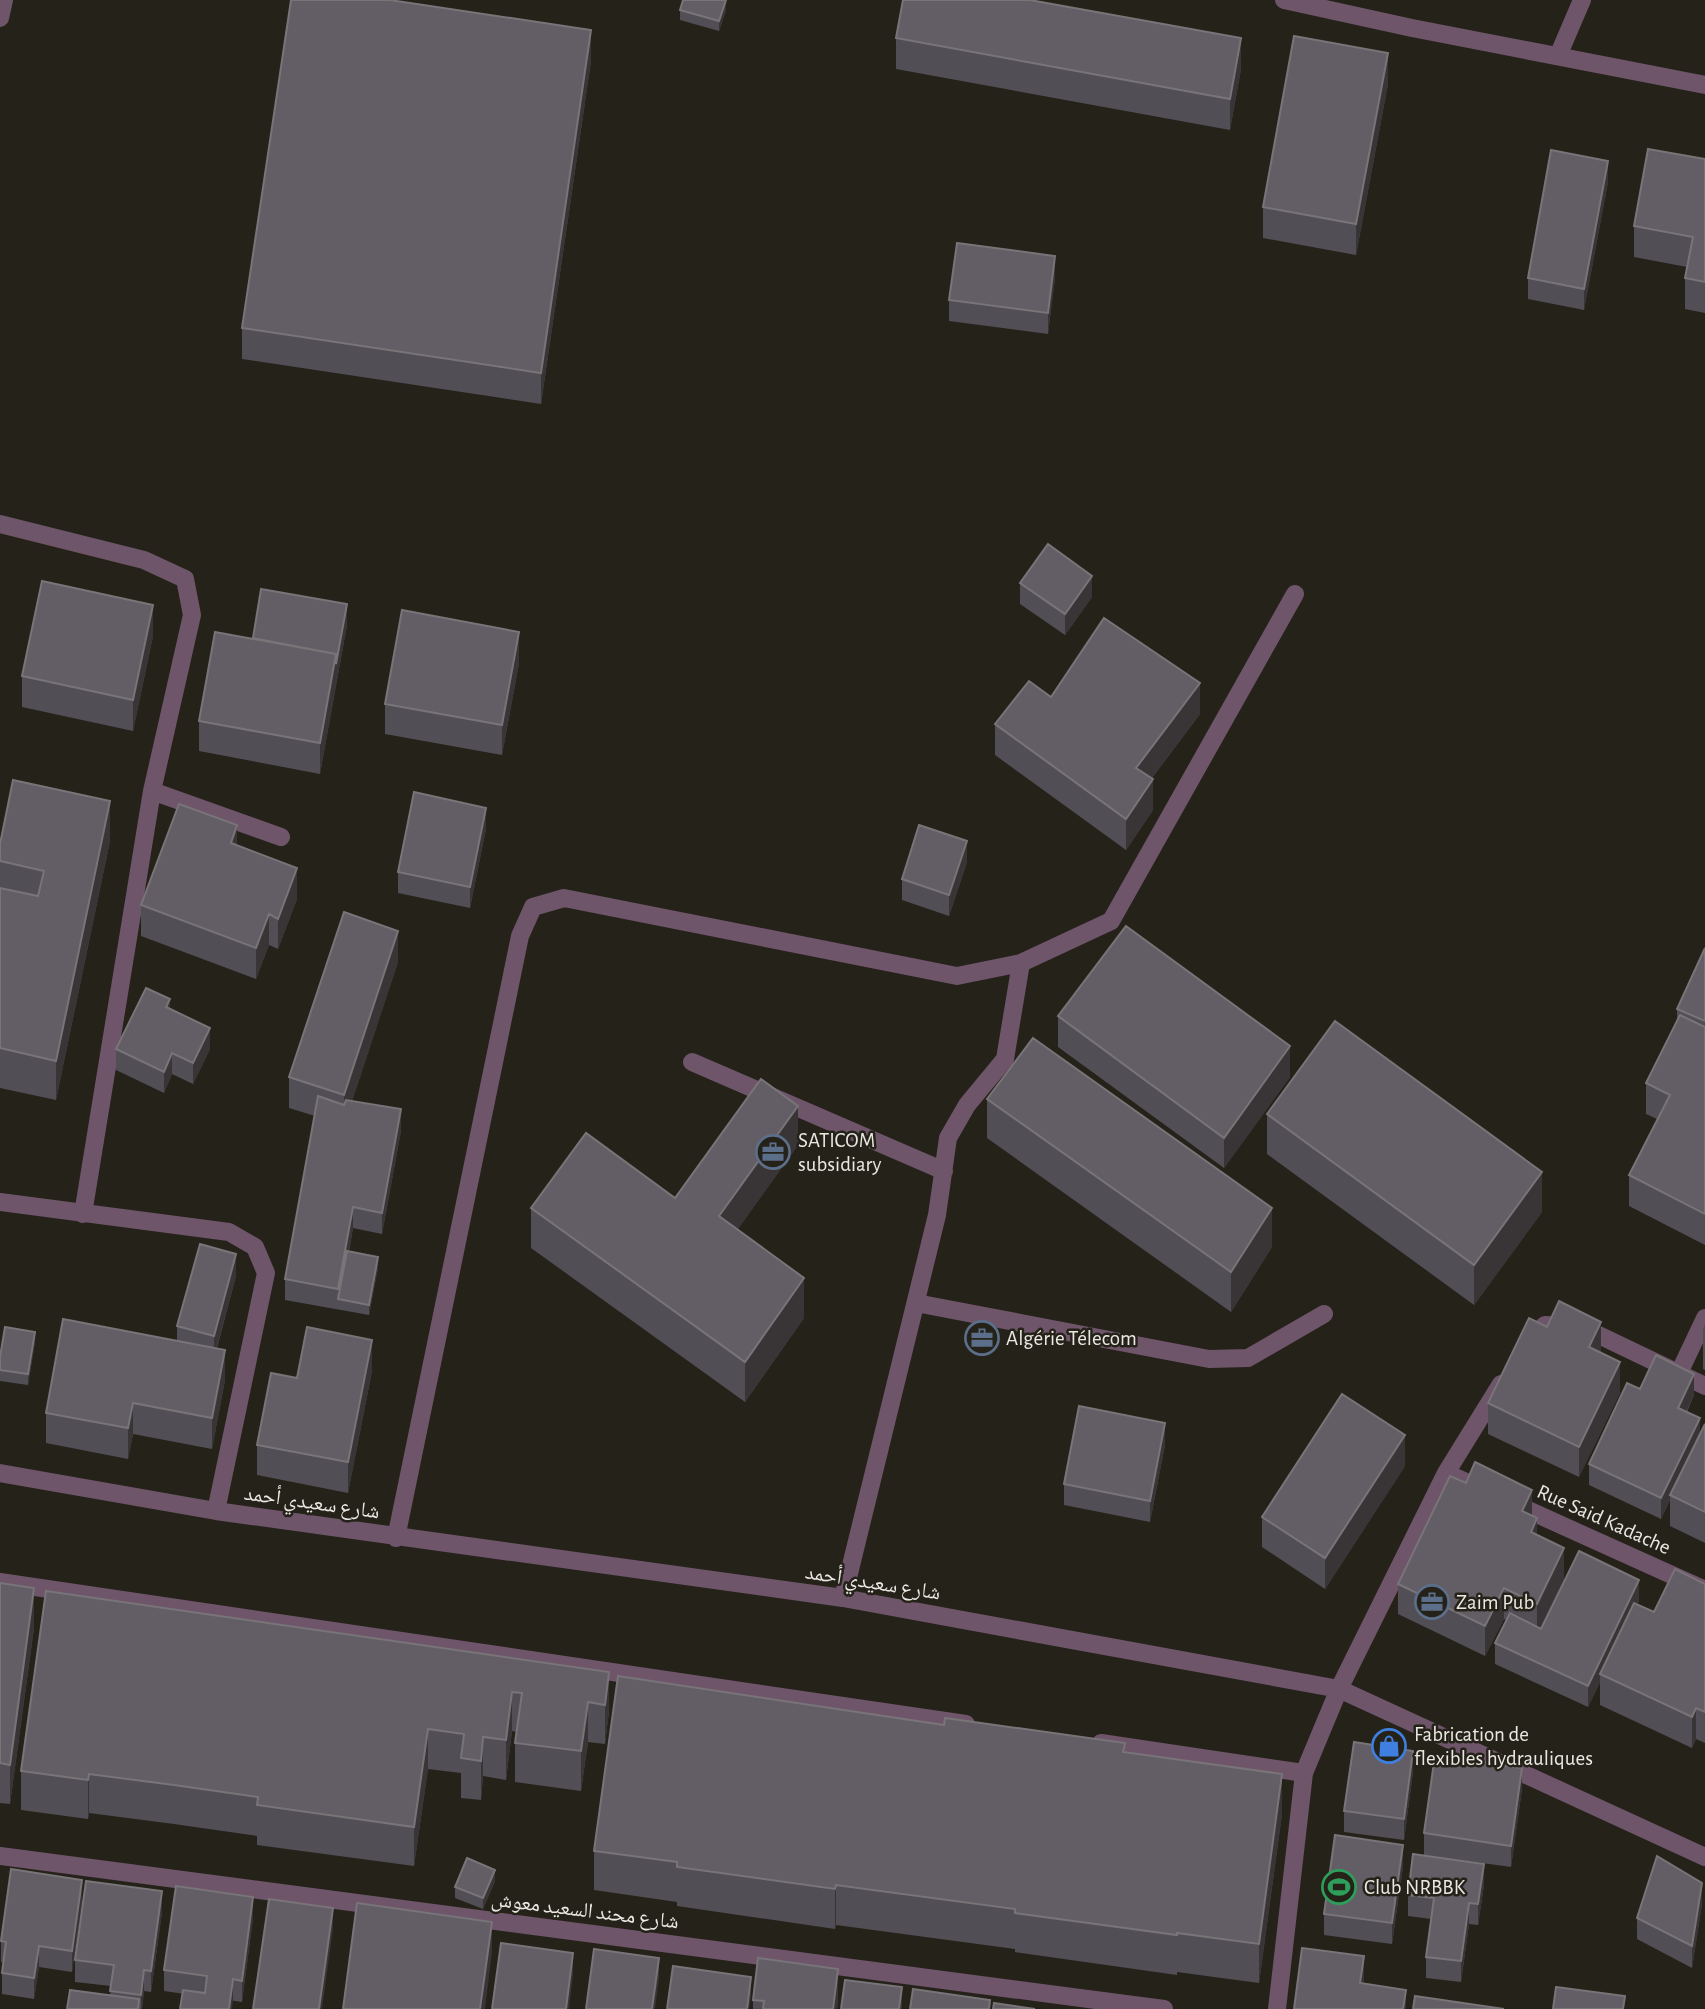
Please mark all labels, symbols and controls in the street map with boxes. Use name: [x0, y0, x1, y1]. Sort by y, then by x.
place label: SATICOM subsidiary: [798, 1130, 882, 1175]
office icon: SATICOM subsidiary: [754, 1133, 792, 1171]
office icon: Algérie Télecom: [963, 1319, 1001, 1357]
place label: Algérie Télecom: [1006, 1328, 1137, 1349]
street label: شارع سعيدي أحمد: [242, 1480, 382, 1528]
street label: Rue Said Kadache: [1534, 1481, 1674, 1558]
street label: شارع سعيدي أحمد: [803, 1559, 943, 1609]
office icon: Zaim Pub: [1413, 1583, 1451, 1621]
place label: Zaim Pub: [1456, 1592, 1534, 1613]
place label: Fabrication de flexibles hydrauliques: [1414, 1724, 1593, 1769]
shop icon: Fabrication de flexibles hydrauliques: [1370, 1727, 1408, 1765]
sports icon: Club NRBBK: [1320, 1868, 1358, 1906]
place label: Club NRBBK: [1364, 1877, 1466, 1898]
street label: شارع محند السعيد معوش: [490, 1889, 680, 1934]

